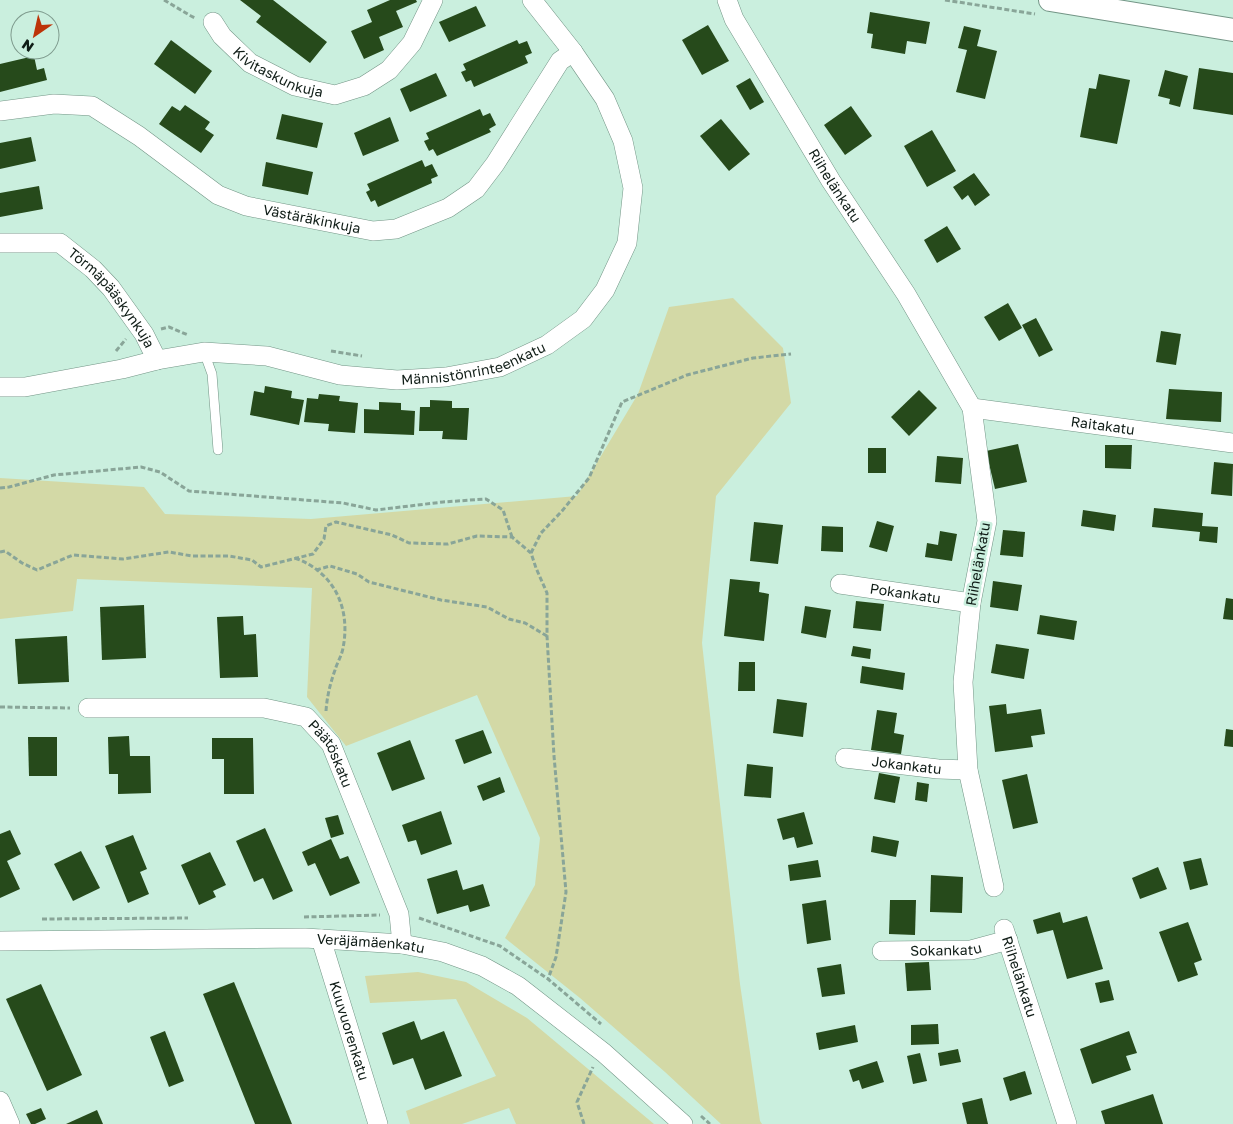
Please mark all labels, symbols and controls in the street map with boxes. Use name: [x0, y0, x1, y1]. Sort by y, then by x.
north arrow: [10, 10, 60, 60]
text: N: [18, 36, 37, 56]
street label: Kivitaskunkuja: [230, 43, 325, 100]
street label: Riihelänkatu: [805, 145, 865, 226]
street label: Västäräkinkuja: [262, 201, 362, 236]
street label: Törmäpääskynkuja: [65, 244, 159, 351]
street label: Männistönrinteenkatu: [401, 338, 548, 388]
street label: Raitakatu: [1070, 412, 1136, 438]
street label: Riihelänkatu: [962, 521, 993, 607]
street label: Pokankatu: [869, 579, 942, 607]
street label: Päätöskatu: [305, 716, 357, 790]
street label: Jokankatu: [871, 752, 942, 777]
street label: Veräjämäenkatu: [316, 930, 426, 956]
street label: Riihelänkatu: [999, 934, 1041, 1019]
street label: Sokankatu: [910, 939, 983, 959]
street label: Kuuvuorenkatu: [326, 979, 373, 1082]

